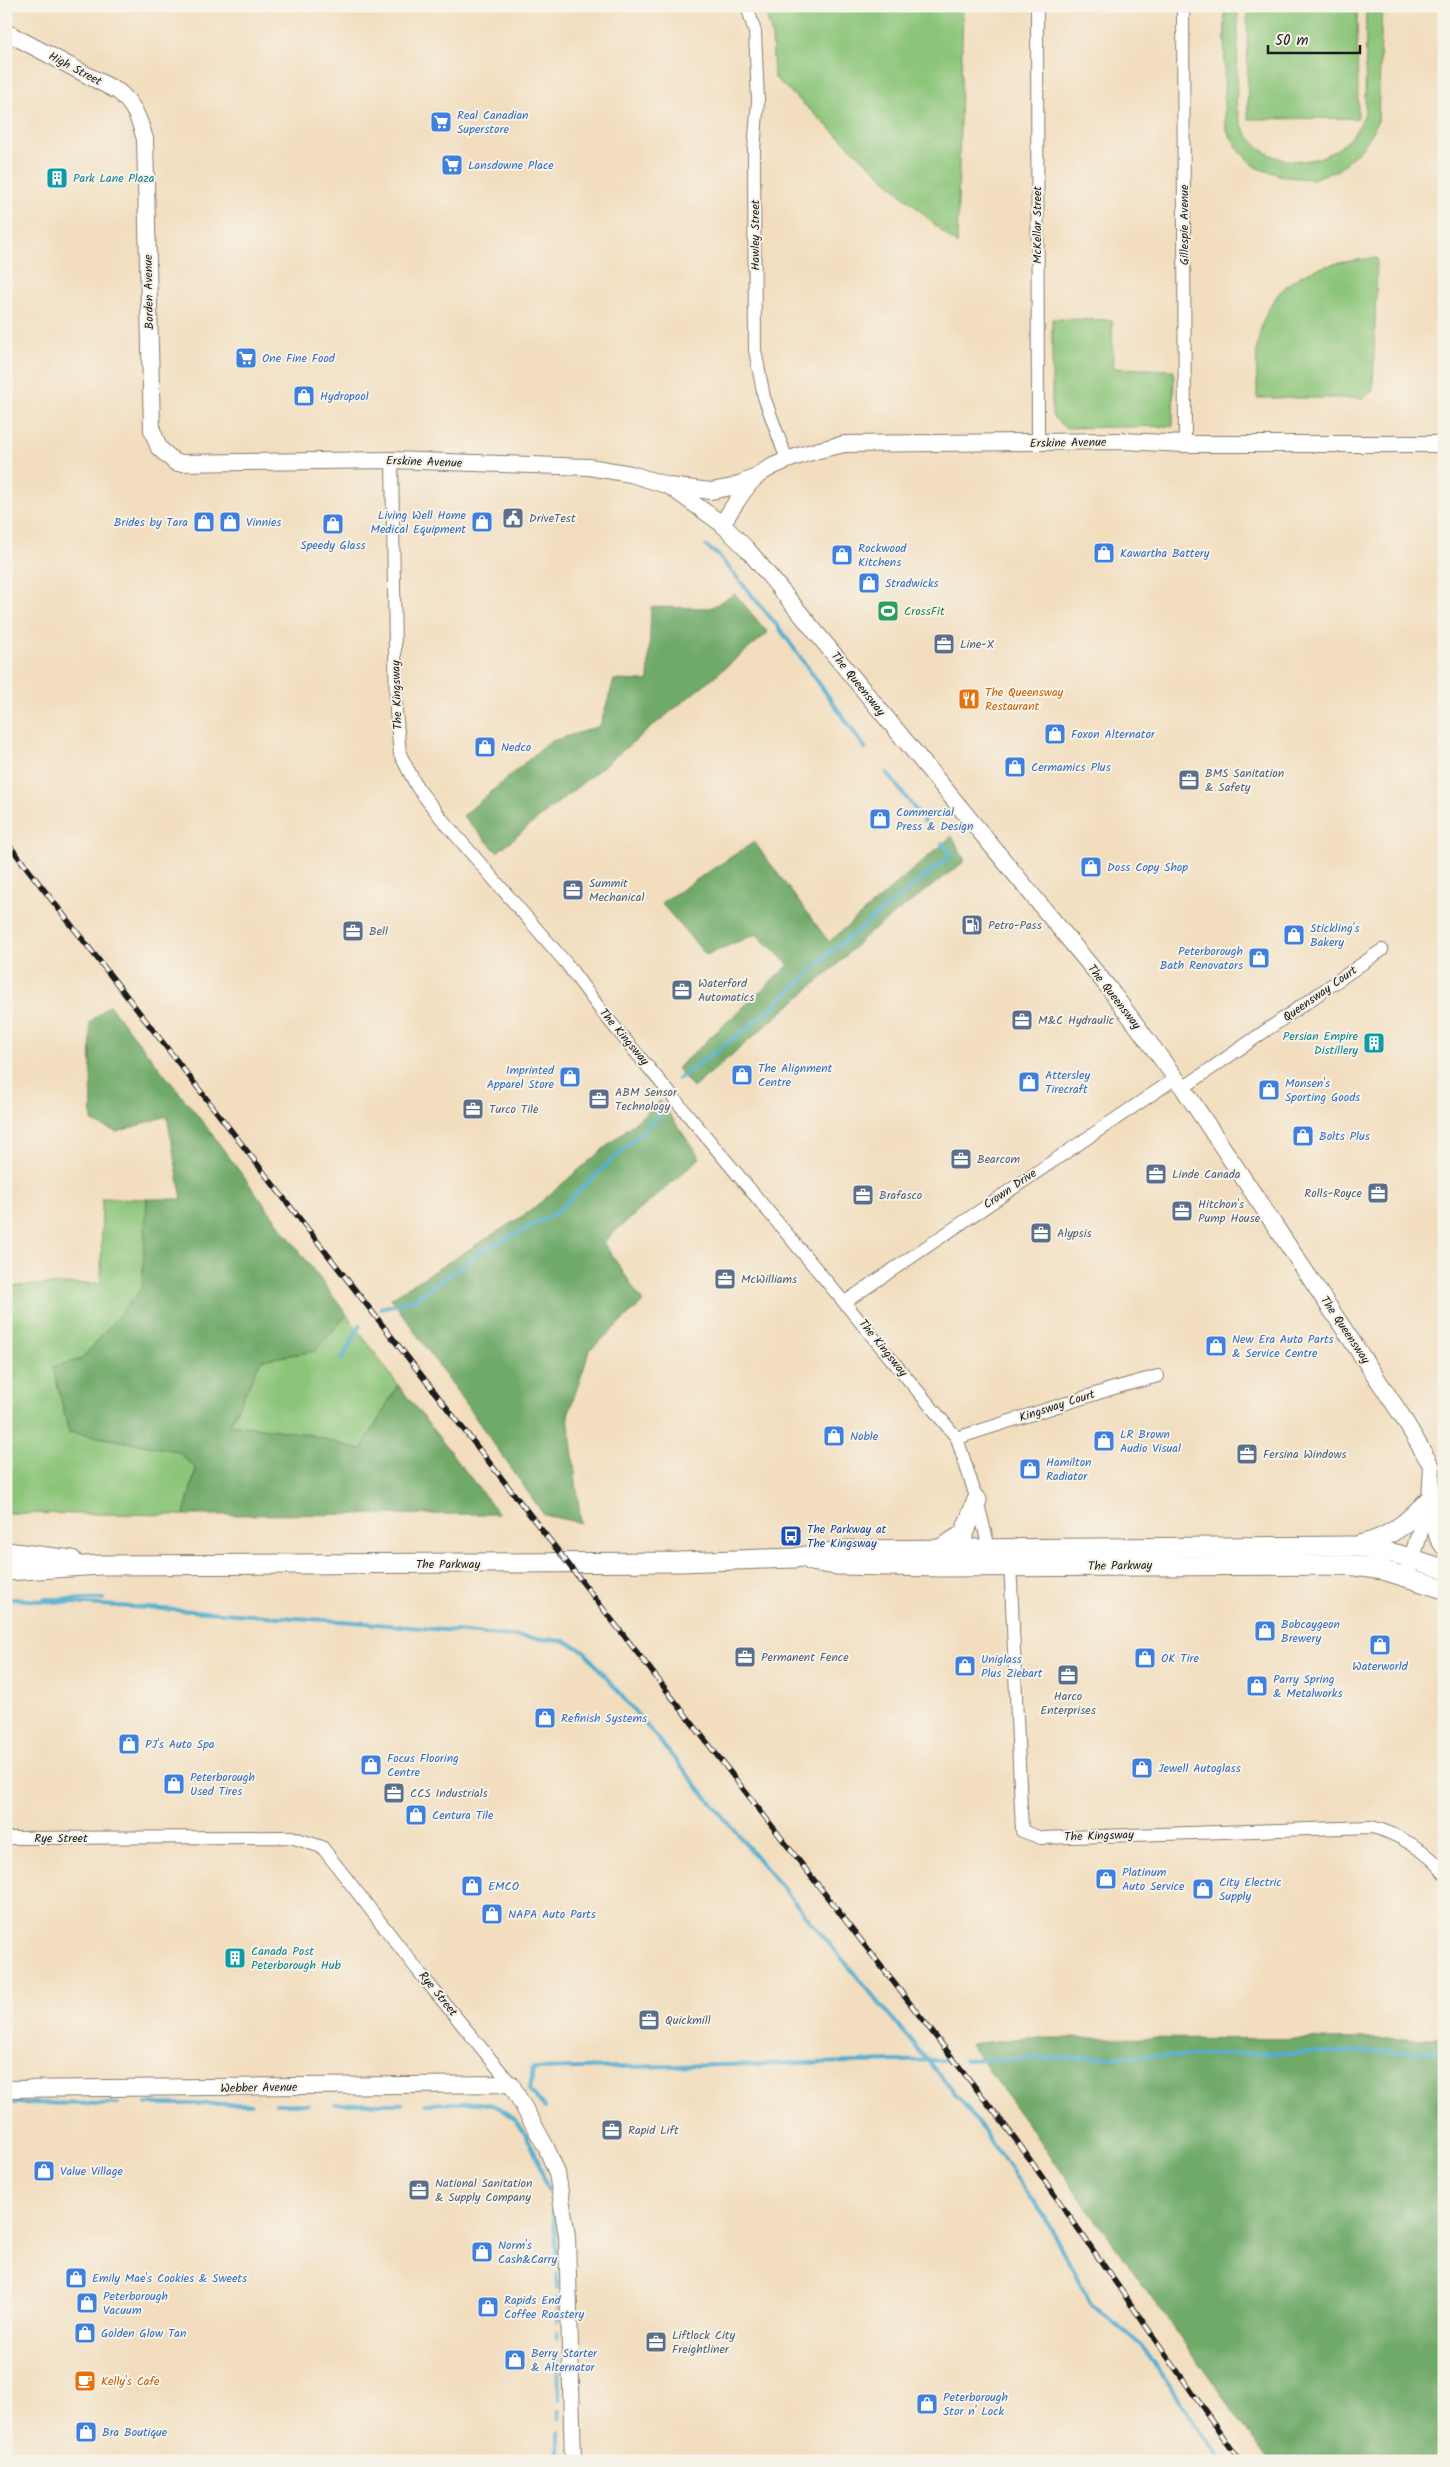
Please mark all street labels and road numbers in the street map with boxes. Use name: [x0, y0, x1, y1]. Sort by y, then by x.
street label: High Street: [45, 47, 105, 91]
street label: Gillespie Avenue: [1175, 184, 1194, 265]
street label: McKellar Street: [1028, 186, 1047, 264]
street label: Hawley Street: [746, 199, 765, 270]
street label: Borden Avenue: [139, 254, 159, 330]
street label: Erskine Avenue: [1030, 433, 1107, 453]
street label: Erskine Avenue: [385, 451, 463, 473]
street label: The Queensway: [826, 648, 890, 721]
street label: The Kingsway: [386, 660, 408, 730]
street label: The Queensway: [1082, 960, 1146, 1034]
street label: Queensway Court: [1279, 961, 1361, 1027]
street label: The Kingsway: [594, 1004, 654, 1070]
street label: Crown Drive: [979, 1164, 1041, 1214]
street label: The Queensway: [1315, 1292, 1375, 1368]
street label: The Kingsway: [854, 1315, 912, 1381]
street label: Kingsway Court: [1017, 1385, 1098, 1427]
street label: The Parkway: [416, 1555, 480, 1574]
street label: The Parkway: [1088, 1556, 1153, 1576]
street label: The Kingsway: [1064, 1825, 1134, 1847]
street label: Rye Street: [34, 1829, 88, 1848]
street label: Rye Street: [414, 1967, 462, 2021]
street label: Webber Avenue: [220, 2078, 298, 2098]

